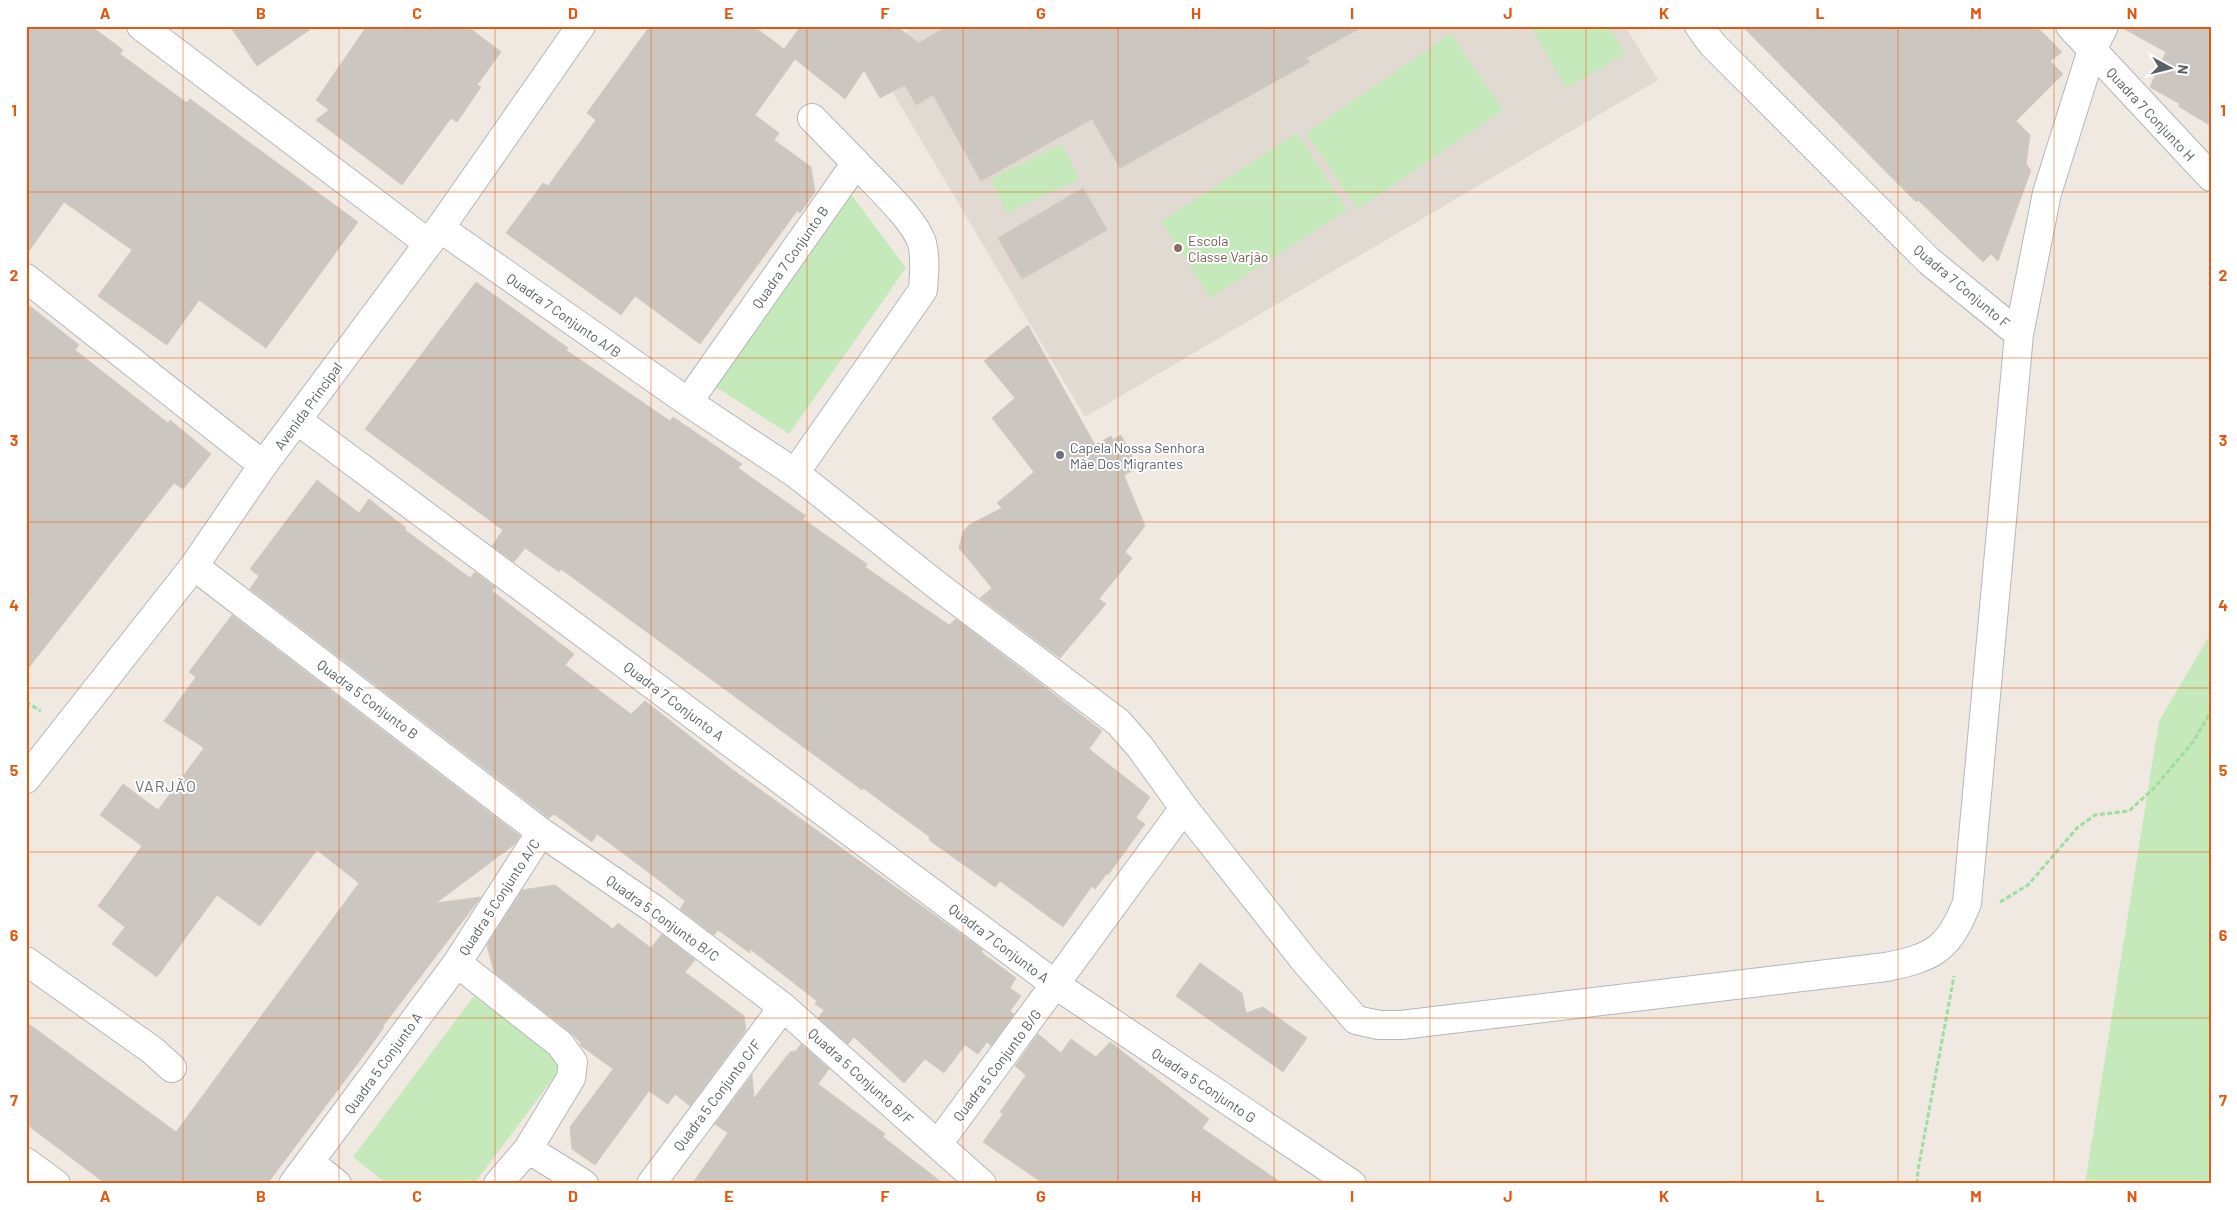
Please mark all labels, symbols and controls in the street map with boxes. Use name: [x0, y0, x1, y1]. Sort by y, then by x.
text: A: [100, 3, 111, 22]
text: B: [256, 3, 266, 22]
text: C: [412, 3, 422, 22]
text: D: [568, 3, 578, 22]
text: E: [724, 3, 734, 22]
text: F: [881, 3, 890, 22]
text: G: [1036, 3, 1046, 22]
text: H: [1191, 3, 1201, 22]
text: I: [1350, 3, 1354, 22]
text: J: [1503, 3, 1513, 22]
text: K: [1659, 3, 1669, 22]
text: L: [1815, 3, 1825, 22]
text: M: [1970, 3, 1982, 22]
text: N: [2127, 3, 2137, 22]
north arrow: [2144, 42, 2194, 92]
street label: Quadra 7 Conjunto H: [2103, 64, 2199, 164]
text: N: [2174, 64, 2192, 75]
text: 1: [11, 100, 17, 119]
text: 1: [2220, 100, 2226, 119]
street label: Quadra 7 Conjunto B: [748, 203, 832, 311]
place label: Escola Classe Varjão: [1188, 232, 1268, 265]
street label: Quadra 7 Conjunto F: [1910, 241, 2014, 331]
marker: Escola Classe Varjão: [1172, 242, 1184, 254]
text: 2: [10, 265, 19, 284]
text: 2: [2219, 265, 2228, 284]
street label: Quadra 7 Conjunto A/B: [504, 269, 624, 361]
street label: Avenida Principal: [271, 359, 345, 453]
text: 3: [10, 430, 18, 449]
text: 3: [2219, 430, 2227, 449]
place label: Capela Nossa Senhora Mãe Dos Migrantes: [1070, 439, 1205, 472]
marker: Capela Nossa Senhora Mãe Dos Migrantes: [1054, 449, 1066, 461]
text: 4: [9, 595, 19, 614]
text: 4: [2218, 595, 2228, 614]
street label: Quadra 5 Conjunto B: [314, 656, 422, 742]
street label: Quadra 7 Conjunto A: [621, 658, 728, 744]
text: 5: [10, 760, 19, 779]
text: 5: [2219, 760, 2228, 779]
district label: VARJÃO: [135, 776, 197, 795]
street label: Quadra 5 Conjunto A/C: [455, 836, 543, 958]
street label: Quadra 5 Conjunto B/C: [603, 871, 723, 965]
street label: Quadra 7 Conjunto A: [946, 900, 1053, 986]
text: 6: [10, 925, 19, 944]
text: 6: [2219, 925, 2228, 944]
street label: Quadra 5 Conjunto B/G: [949, 1006, 1045, 1124]
street label: Quadra 5 Conjunto A: [340, 1009, 426, 1117]
street label: Quadra 5 Conjunto B/F: [805, 1024, 917, 1128]
street label: Quadra 5 Conjunto C/F: [670, 1036, 764, 1154]
street label: Quadra 5 Conjunto G: [1149, 1044, 1259, 1126]
text: 7: [10, 1090, 18, 1109]
text: 7: [2219, 1090, 2227, 1109]
text: A: [100, 1186, 111, 1205]
text: B: [256, 1186, 266, 1205]
text: C: [412, 1186, 422, 1205]
text: D: [568, 1186, 578, 1205]
text: E: [724, 1186, 734, 1205]
text: F: [881, 1186, 890, 1205]
text: G: [1036, 1186, 1046, 1205]
text: H: [1191, 1186, 1201, 1205]
text: I: [1350, 1186, 1354, 1205]
text: J: [1503, 1186, 1513, 1205]
text: K: [1659, 1186, 1669, 1205]
text: L: [1815, 1186, 1825, 1205]
text: M: [1970, 1186, 1982, 1205]
text: N: [2127, 1186, 2137, 1205]

